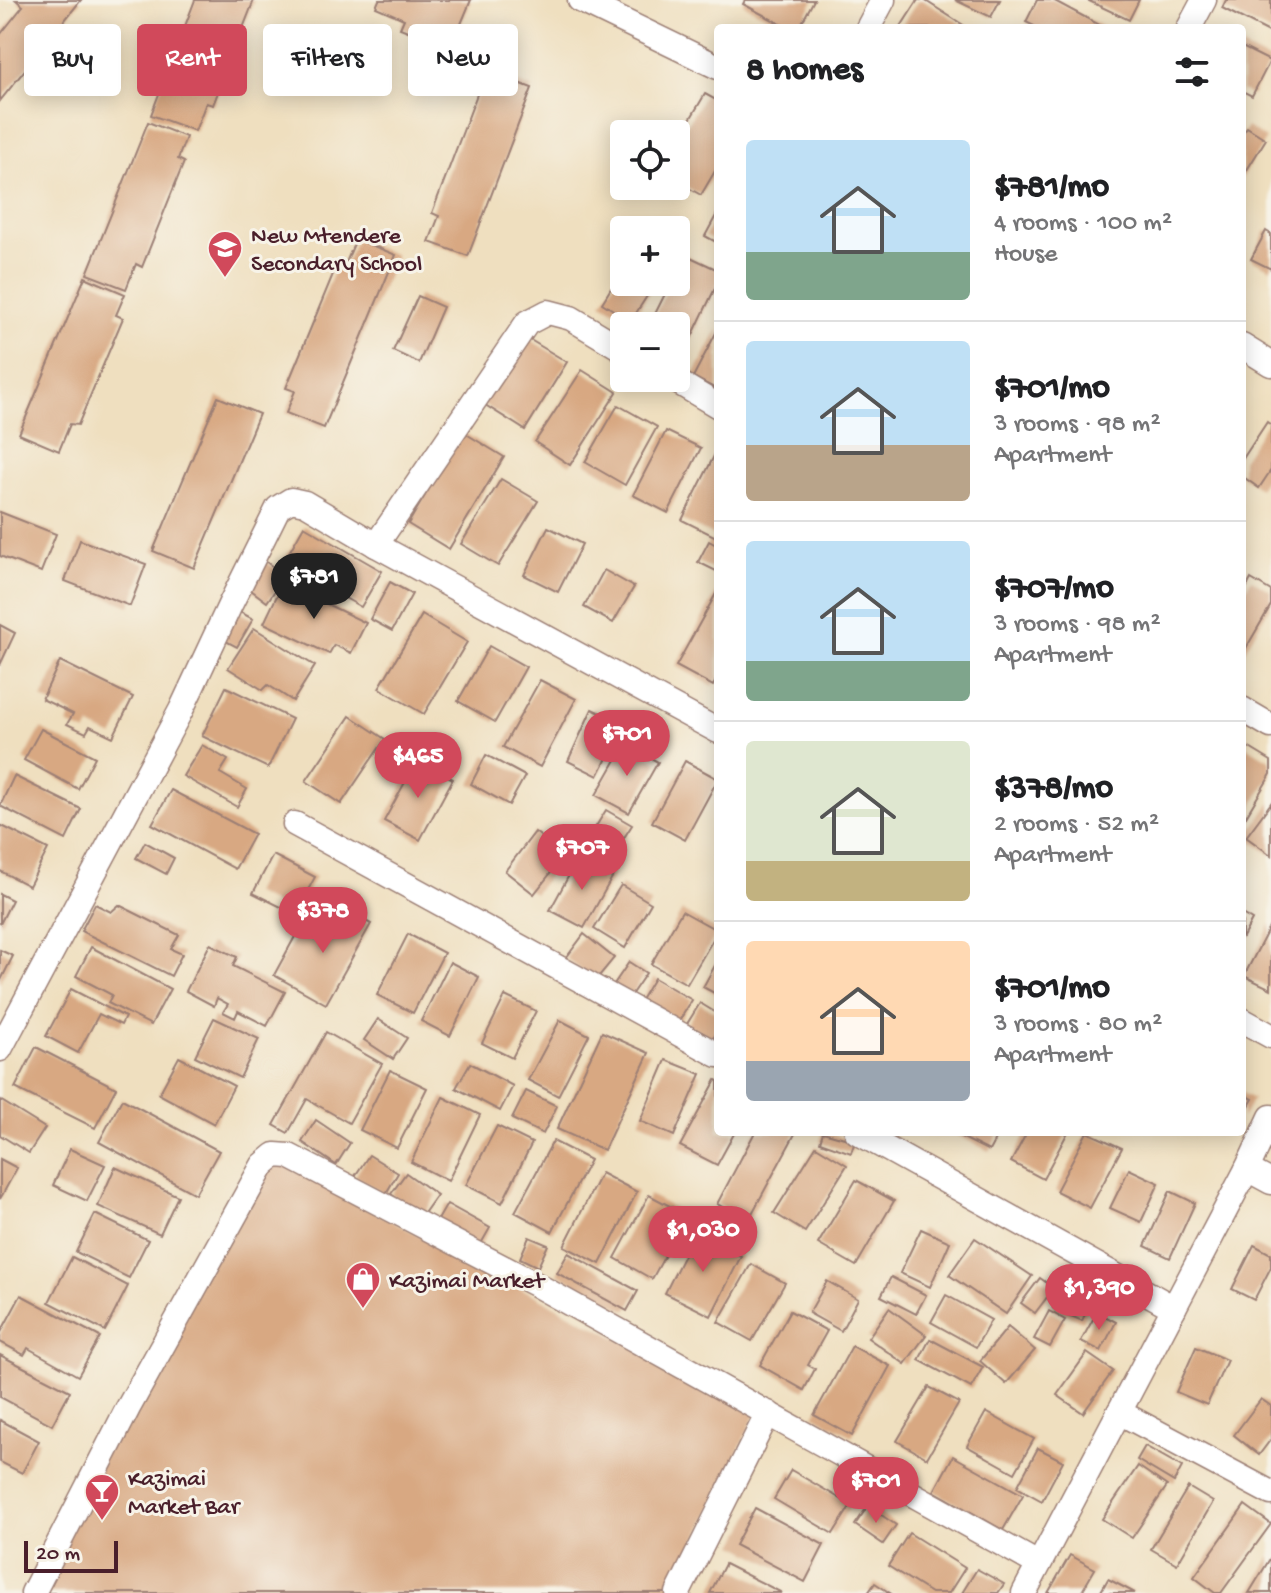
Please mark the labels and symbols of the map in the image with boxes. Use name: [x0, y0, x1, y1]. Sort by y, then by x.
place label: New Mtendere Secondary School: [251, 223, 422, 280]
school or university icon: New Mtendere Secondary School: [206, 229, 244, 279]
pin: $781: [267, 553, 361, 621]
pin: $701: [580, 710, 674, 778]
pin: $465: [371, 732, 465, 800]
pin: $707: [535, 824, 629, 892]
pin: $378: [276, 887, 370, 955]
pin: $1,030: [638, 1206, 768, 1274]
shop icon: Kazimai Market: [344, 1260, 382, 1310]
pin: $1,390: [1034, 1264, 1164, 1332]
place label: Kazimai Market: [389, 1268, 546, 1297]
pin: $701: [829, 1457, 923, 1525]
place label: Kazimai Market Bar: [128, 1466, 242, 1523]
bar icon: Kazimai Market Bar: [83, 1472, 121, 1522]
scale bar: [24, 1537, 118, 1573]

